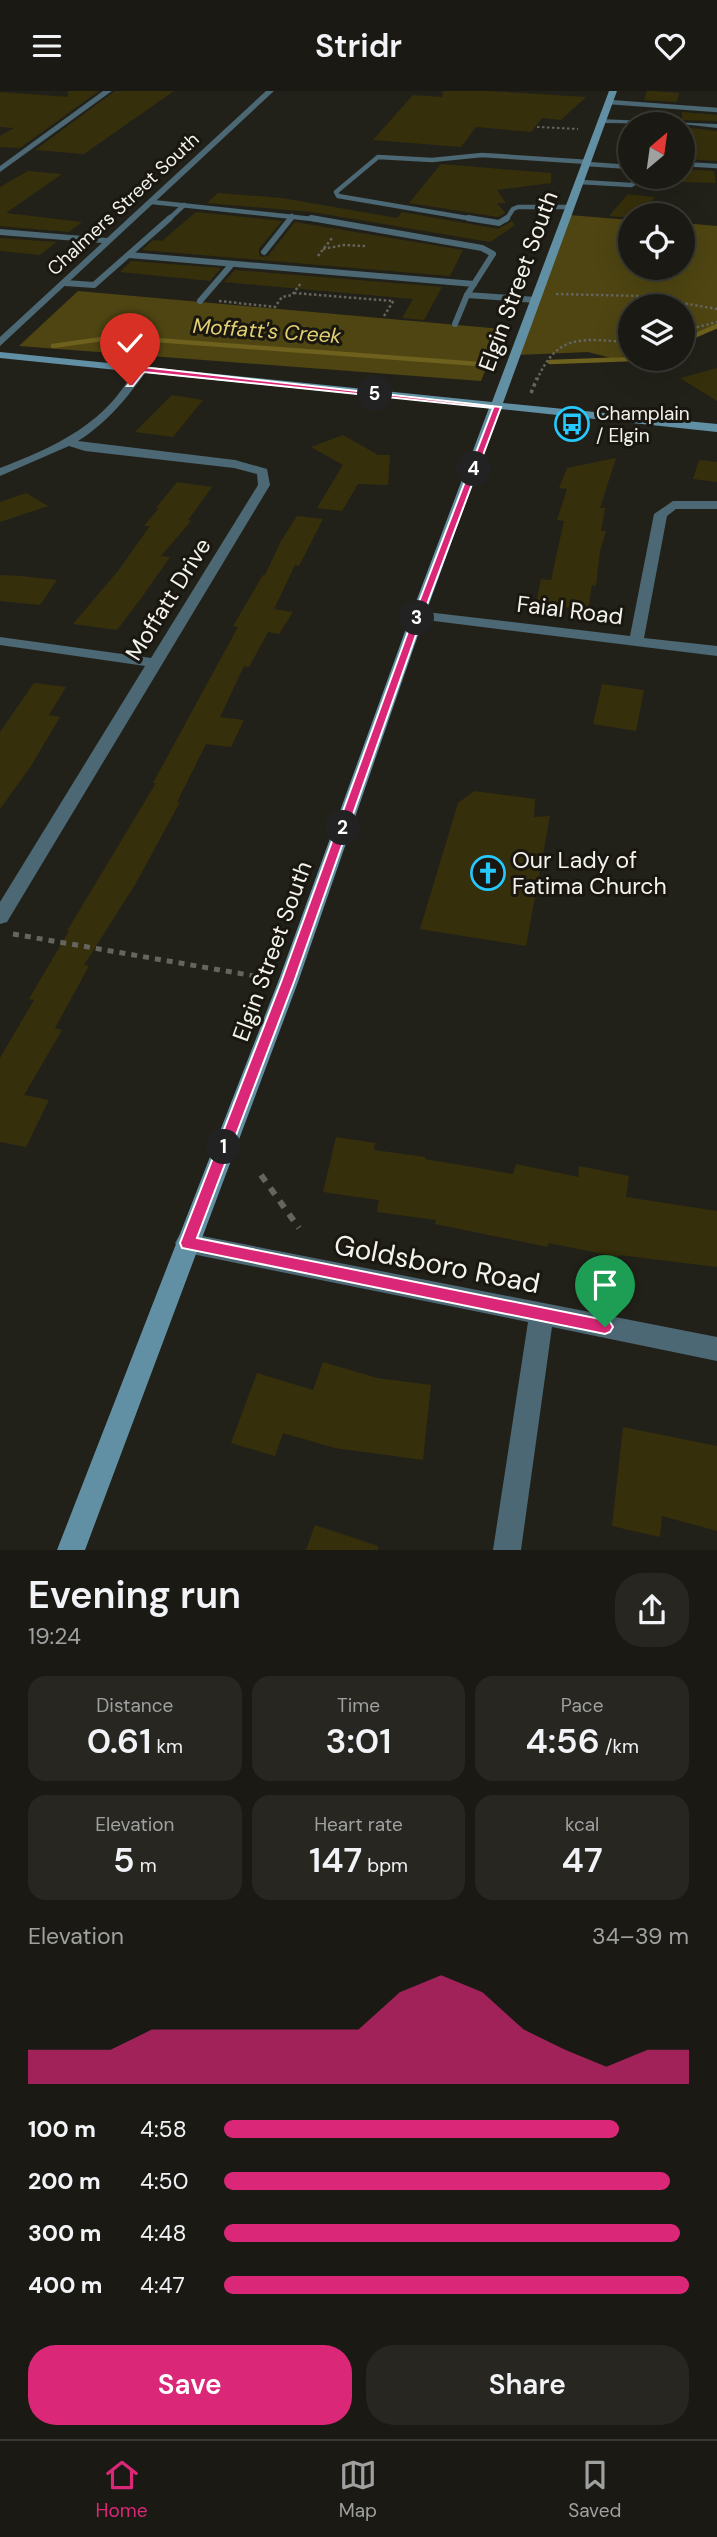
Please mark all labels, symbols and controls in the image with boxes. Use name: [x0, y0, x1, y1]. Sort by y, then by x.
text: Stridr: [315, 25, 402, 67]
icon: menu: [28, 27, 66, 65]
icon: heart: [651, 27, 689, 65]
north arrow: [618, 112, 695, 189]
map controls: [618, 112, 695, 371]
street label: Chalmers Street South: [42, 127, 204, 281]
street label: Elgin Street South: [471, 187, 565, 375]
button: locate: [618, 203, 695, 280]
button: layers: [618, 294, 695, 371]
water label: Moffatt's Creek: [192, 312, 343, 350]
pin: [100, 313, 160, 385]
icon: check: [111, 324, 149, 362]
pin: 5: [358, 377, 392, 411]
text: 5: [369, 381, 380, 406]
place label: Champlain / Elgin: [596, 401, 690, 448]
bus stop icon: Champlain / Elgin: [553, 405, 591, 443]
pin: 4: [456, 451, 491, 487]
text: 4: [467, 456, 480, 481]
street label: Moffatt Drive: [118, 532, 218, 666]
street label: Faial Road: [515, 589, 625, 631]
pin: 3: [400, 601, 434, 635]
text: 3: [411, 605, 422, 630]
pin: 2: [326, 811, 360, 845]
text: 2: [337, 815, 348, 840]
place label: Our Lady of Fatima Church: [512, 845, 667, 901]
church icon: Our Lady of Fatima Church: [469, 854, 507, 892]
street label: Elgin Street South: [225, 857, 319, 1045]
pin: 1: [206, 1129, 242, 1165]
text: 1: [220, 1134, 227, 1159]
street label: Goldsboro Road: [331, 1226, 543, 1302]
pin: [575, 1255, 635, 1327]
icon: arrive: [586, 1266, 624, 1304]
text: Evening run: [28, 1570, 241, 1620]
button: share: [615, 1573, 689, 1647]
text: 19:24: [28, 1621, 81, 1651]
text: Distance: [96, 1693, 173, 1718]
text: Time: [337, 1693, 380, 1718]
text: Pace: [561, 1693, 603, 1718]
text: 0.61: [87, 1718, 151, 1764]
text: 3:01: [326, 1718, 391, 1764]
text: 4:56: [525, 1718, 600, 1764]
text: km: [151, 1734, 183, 1759]
text: /km: [600, 1734, 639, 1759]
text: Elevation: [95, 1812, 174, 1837]
text: Heart rate: [314, 1812, 403, 1837]
text: kcal: [565, 1812, 599, 1837]
text: 5: [113, 1837, 135, 1883]
text: 147: [309, 1837, 362, 1883]
text: 47: [562, 1837, 603, 1883]
text: m: [135, 1853, 157, 1878]
text: bpm: [362, 1853, 408, 1878]
text: Elevation: [28, 1921, 124, 1951]
text: 34–39 m: [592, 1921, 689, 1951]
text: 100 m: [28, 2114, 96, 2144]
text: 4:58: [140, 2114, 187, 2144]
text: 200 m: [28, 2166, 101, 2196]
text: 4:50: [140, 2166, 188, 2196]
text: 300 m: [28, 2218, 101, 2248]
text: 4:48: [140, 2218, 187, 2248]
text: 400 m: [28, 2270, 102, 2300]
text: 4:47: [140, 2270, 185, 2300]
button: Save: [28, 2345, 352, 2425]
button: Share: [366, 2345, 689, 2425]
tab: Home: [96, 2456, 148, 2523]
tab: Map: [339, 2456, 377, 2523]
tab: Saved: [568, 2456, 621, 2523]

